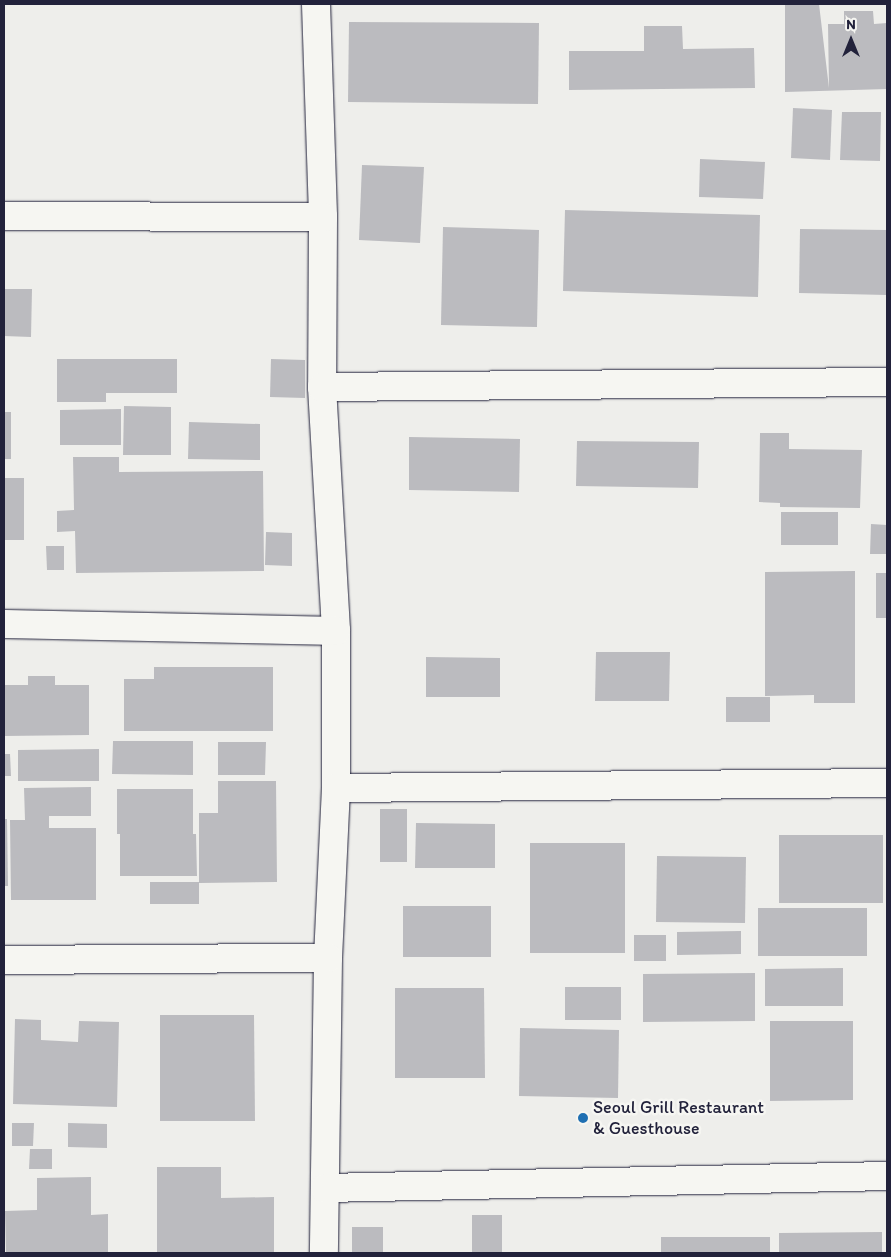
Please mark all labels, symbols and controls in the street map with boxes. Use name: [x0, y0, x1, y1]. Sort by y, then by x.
north arrow: [826, 15, 876, 65]
text: N: [846, 16, 856, 33]
place label: Seoul Grill Restaurant & Guesthouse: [593, 1097, 765, 1140]
marker: Seoul Grill Restaurant & Guesthouse: [577, 1112, 589, 1124]

